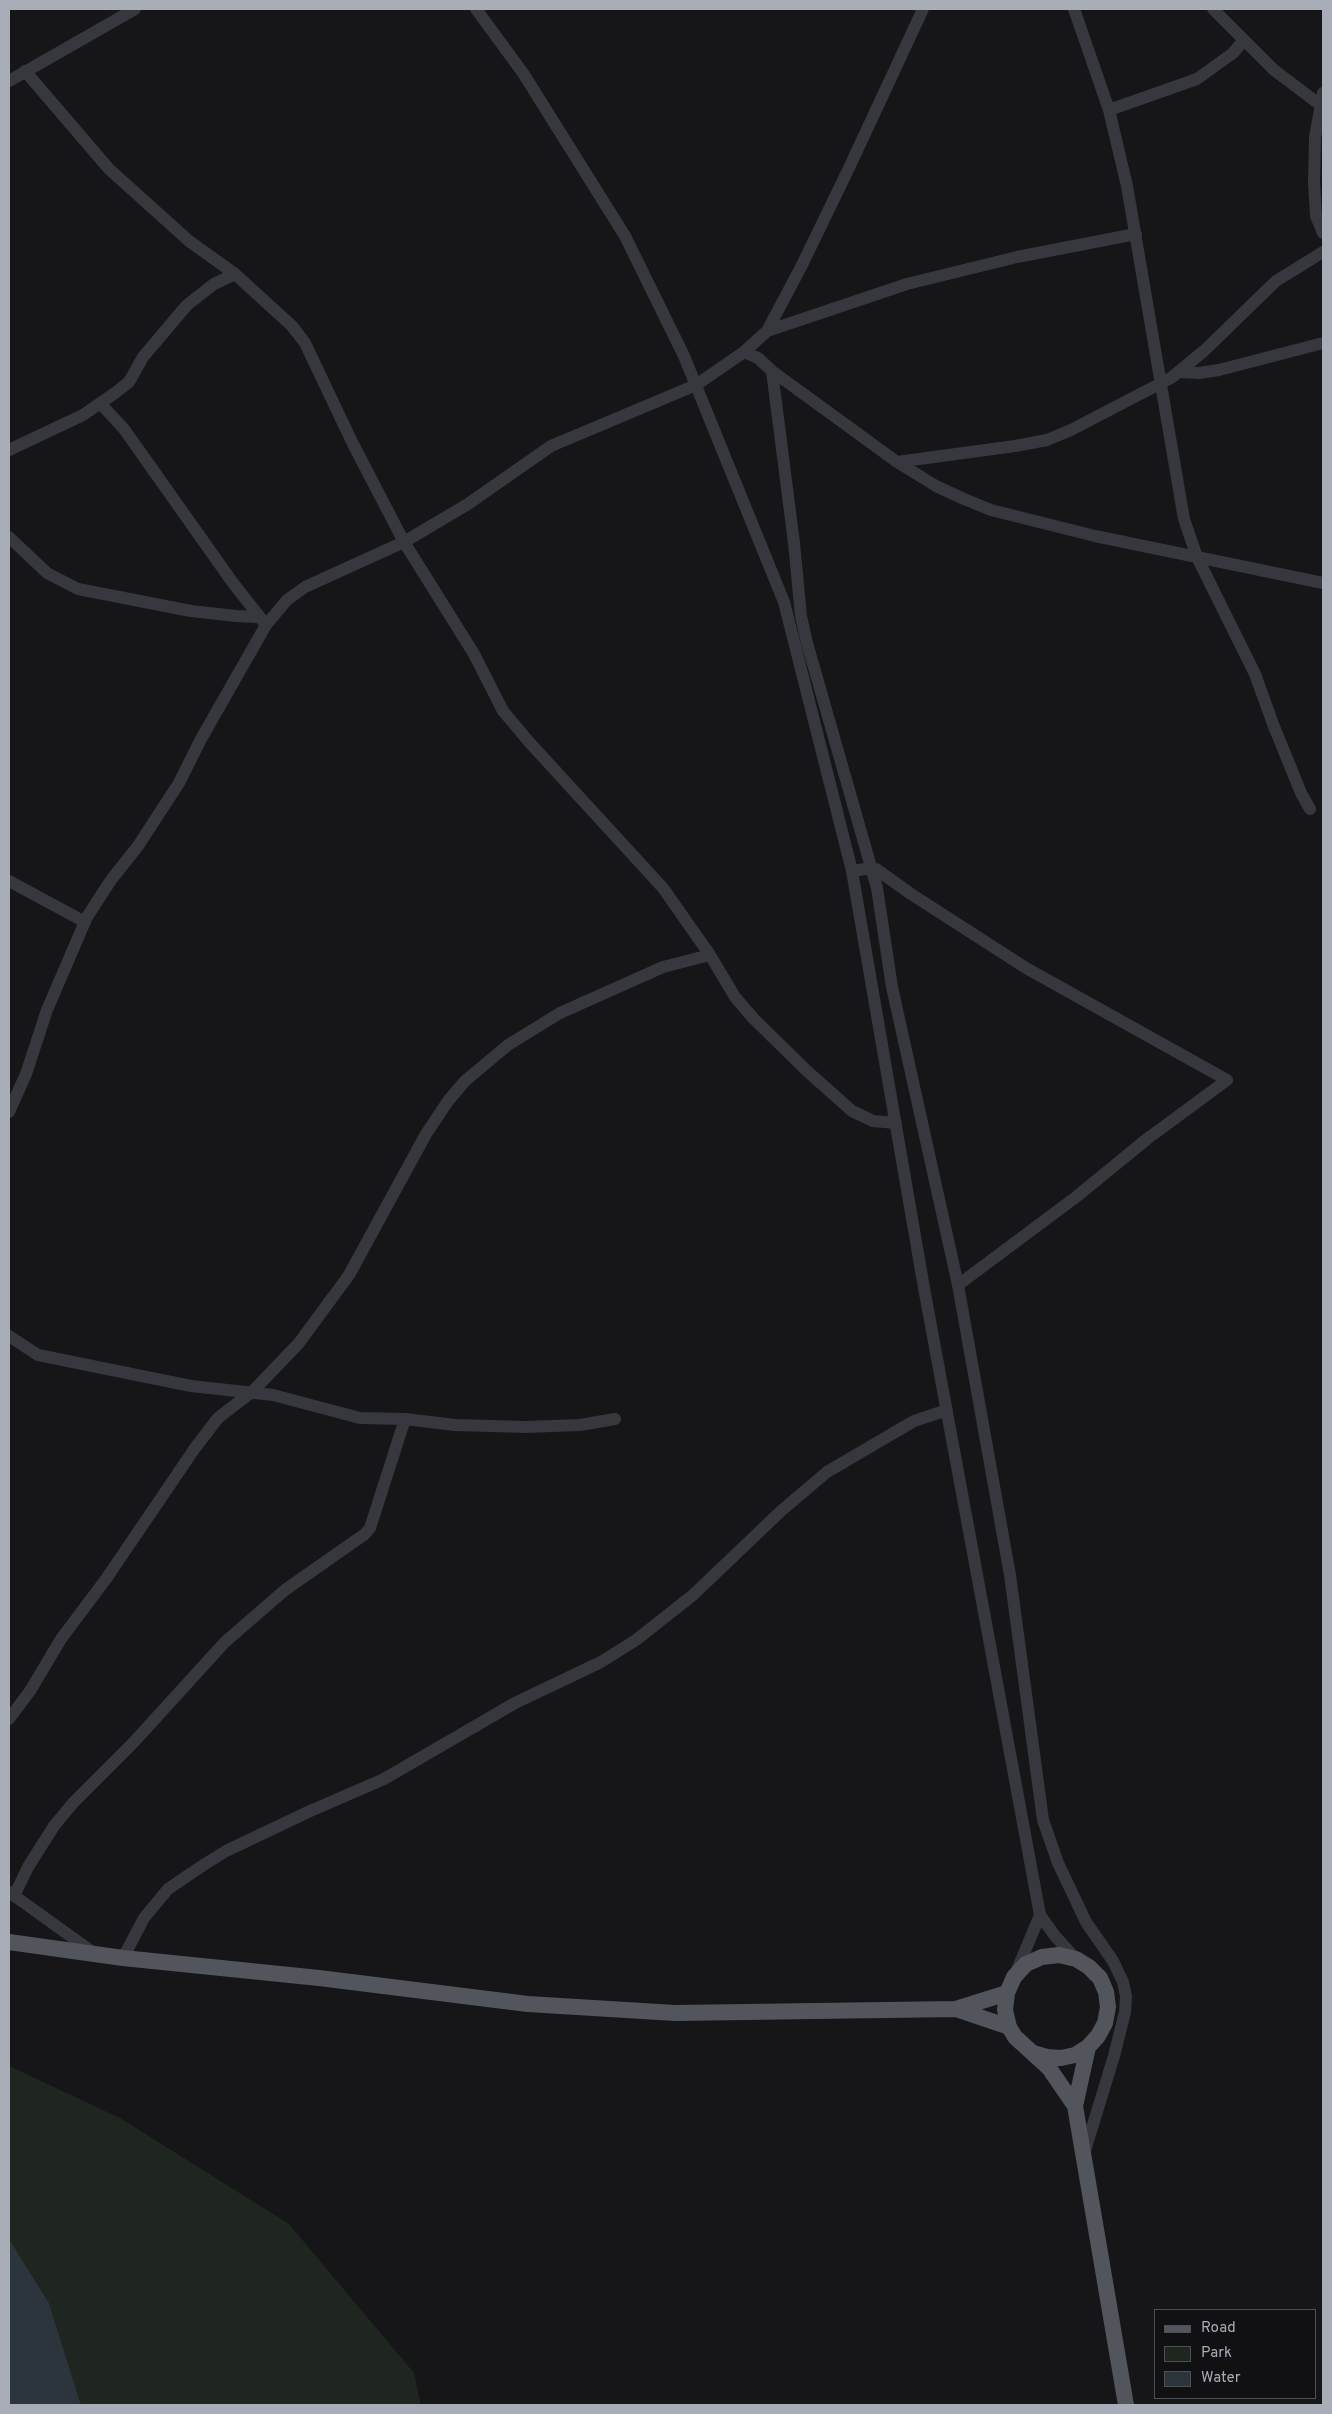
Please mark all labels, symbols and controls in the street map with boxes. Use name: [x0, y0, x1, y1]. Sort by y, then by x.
legend: [1154, 2309, 1317, 2399]
text: Road: [1201, 2319, 1236, 2338]
text: Park: [1201, 2344, 1232, 2363]
text: Water: [1201, 2369, 1240, 2388]

